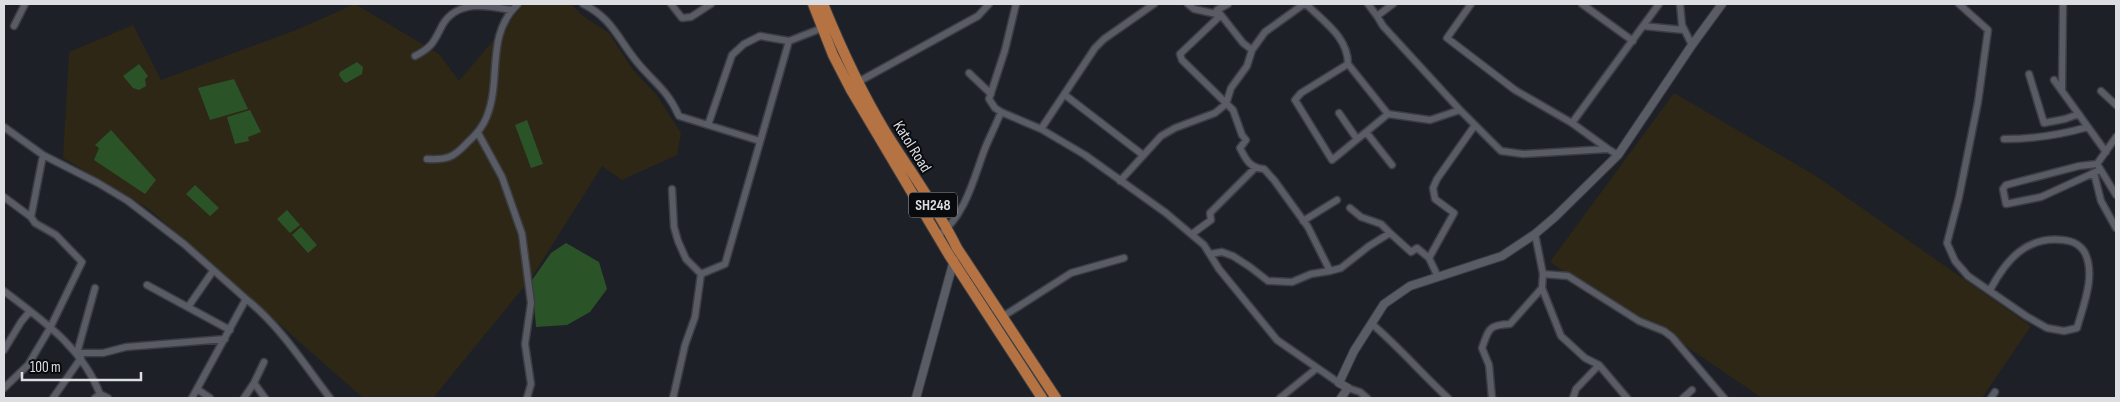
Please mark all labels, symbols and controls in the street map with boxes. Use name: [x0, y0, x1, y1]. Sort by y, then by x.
street label: Katol Road: [889, 118, 935, 176]
road number: SH248: [909, 192, 957, 218]
scale bar: [22, 350, 141, 382]
text: 100 m: [30, 358, 61, 377]

